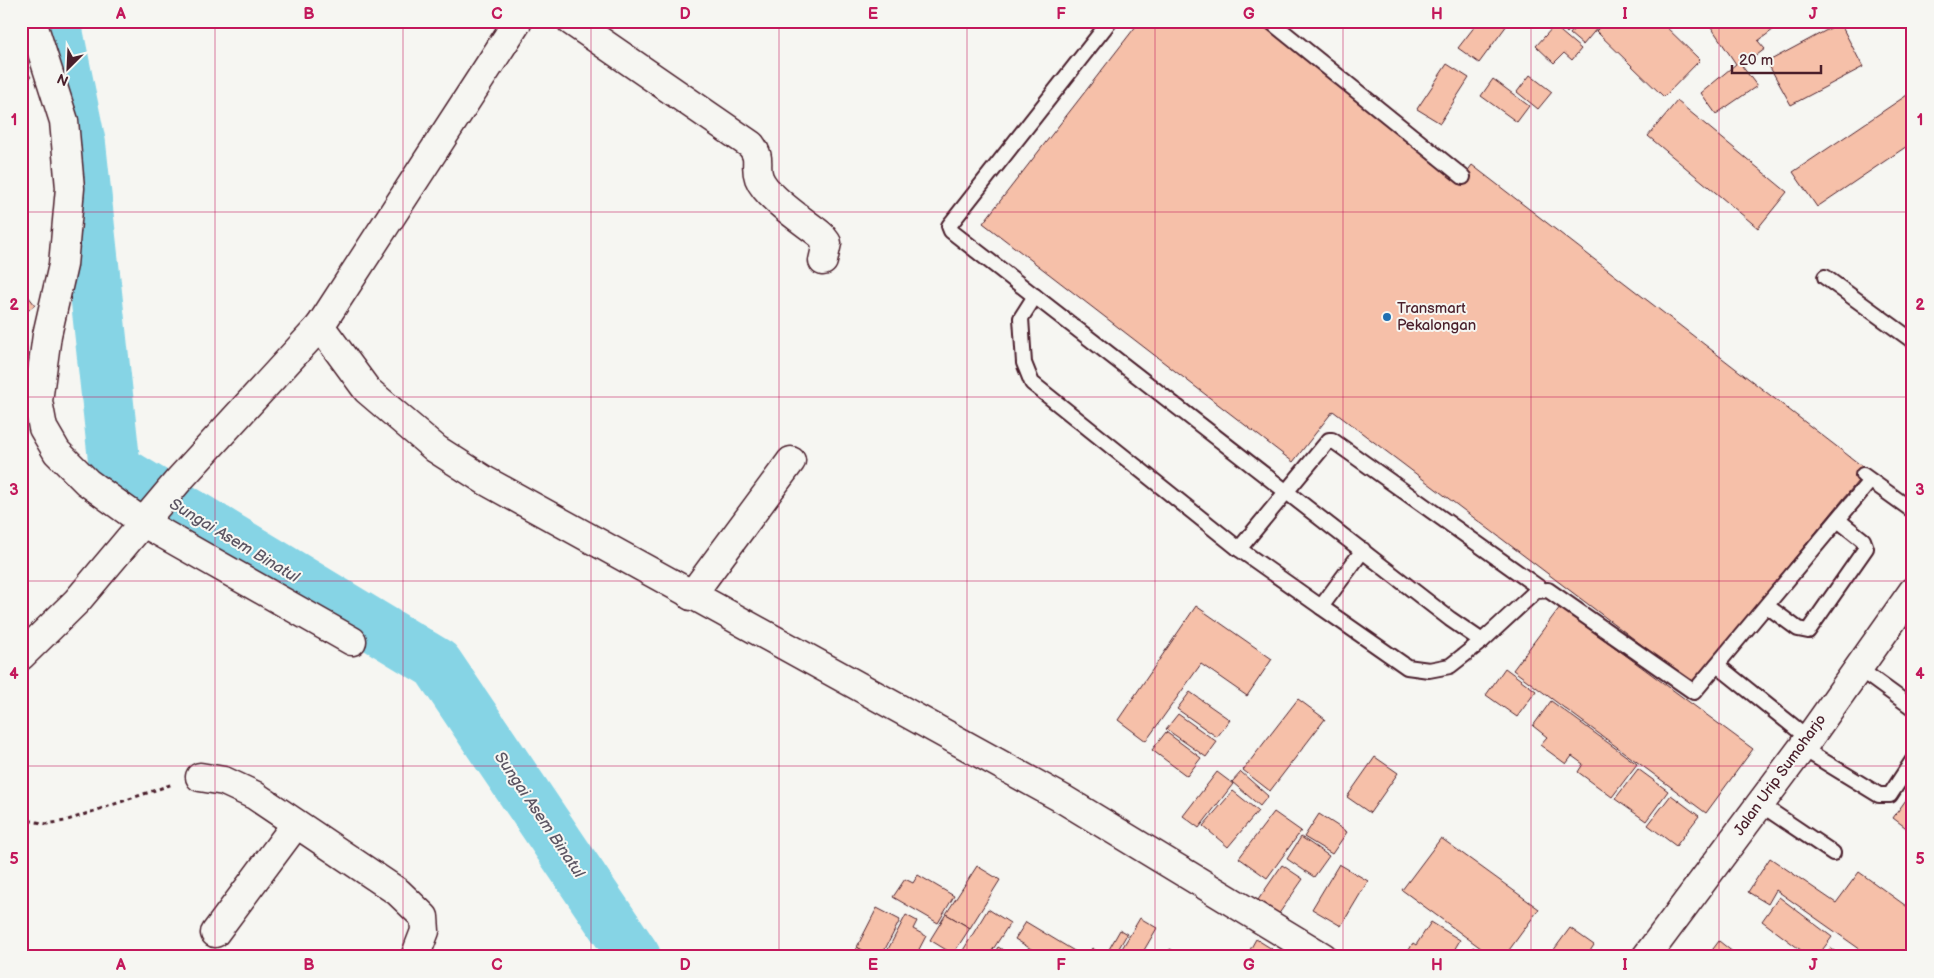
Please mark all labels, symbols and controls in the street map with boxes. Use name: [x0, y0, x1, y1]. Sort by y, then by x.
text: A: [115, 5, 126, 24]
text: B: [303, 5, 315, 24]
text: C: [491, 5, 503, 24]
text: D: [679, 5, 691, 24]
text: E: [868, 5, 878, 24]
text: F: [1056, 5, 1066, 24]
text: G: [1243, 5, 1255, 24]
text: H: [1431, 5, 1443, 24]
text: I: [1622, 5, 1628, 24]
text: J: [1809, 5, 1818, 24]
north arrow: [42, 42, 92, 92]
scale bar: [1732, 42, 1820, 74]
text: 20 m: [1739, 51, 1773, 70]
text: N: [55, 70, 71, 89]
text: 1: [11, 111, 17, 130]
text: 1: [1917, 111, 1923, 130]
text: 2: [9, 296, 19, 315]
text: 2: [1915, 296, 1925, 315]
place label: Transmart Pekalongan: [1397, 299, 1476, 335]
marker: Transmart Pekalongan: [1381, 311, 1393, 323]
text: 3: [9, 481, 19, 500]
text: 3: [1915, 481, 1925, 500]
water label: Sungai Asem Binatul: [166, 495, 303, 588]
text: 4: [9, 665, 19, 684]
text: 4: [1915, 665, 1925, 684]
street label: Jalan Urip Sumoharjo: [1730, 711, 1830, 839]
water label: Sungai Asem Binatul: [490, 748, 589, 883]
text: 5: [9, 850, 19, 869]
text: 5: [1915, 850, 1925, 869]
text: A: [115, 956, 126, 975]
text: B: [303, 956, 315, 975]
text: C: [491, 956, 503, 975]
text: D: [679, 956, 691, 975]
text: E: [868, 956, 878, 975]
text: F: [1056, 956, 1066, 975]
text: G: [1243, 956, 1255, 975]
text: H: [1431, 956, 1443, 975]
text: I: [1622, 956, 1628, 975]
text: J: [1809, 956, 1818, 975]

